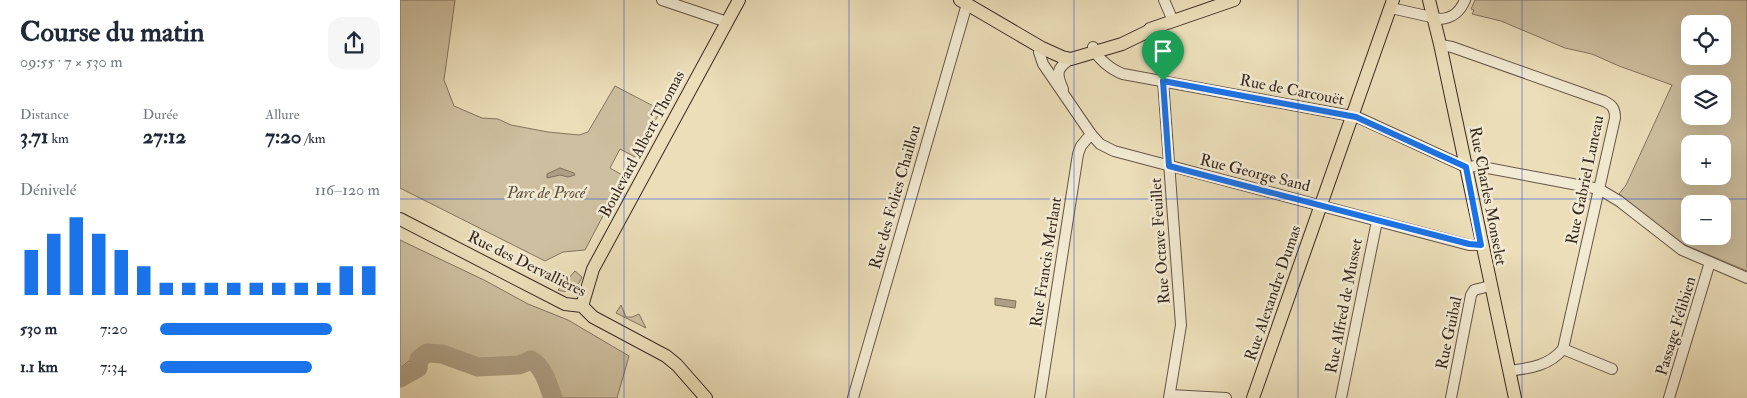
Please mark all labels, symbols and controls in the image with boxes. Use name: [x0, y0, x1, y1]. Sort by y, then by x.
text: Course du matin: [20, 15, 204, 50]
map controls: [1681, 15, 1731, 245]
button: locate: [1681, 15, 1731, 65]
button: share: [328, 17, 380, 69]
pin: [1142, 30, 1184, 81]
icon: arrive: [1149, 37, 1177, 65]
text: 09:55 · 7 × 530 m: [20, 52, 123, 72]
street label: Boulevard Albert Thomas: [595, 67, 689, 221]
street label: Rue de Carcouët: [1238, 70, 1346, 110]
button: layers: [1681, 75, 1731, 125]
text: Distance: [20, 106, 69, 123]
text: Durée: [143, 106, 178, 123]
text: Allure: [265, 106, 300, 123]
street label: Rue Gabriel Luneau: [1562, 114, 1608, 246]
text: 3.71: [20, 123, 48, 150]
text: 27:12: [143, 123, 186, 150]
text: 7:20: [265, 123, 302, 150]
street label: Rue des Folies Chaillou: [865, 123, 925, 271]
street label: Rue Charles Monselet: [1465, 125, 1511, 267]
text: km: [48, 130, 69, 147]
text: /km: [302, 130, 326, 147]
button: +: [1681, 135, 1731, 185]
street label: Rue George Sand: [1198, 150, 1312, 196]
street label: Rue Octave Feuillet: [1146, 177, 1174, 305]
text: Dénivelé: [20, 180, 76, 200]
text: 116–120 m: [315, 180, 380, 200]
park label: Parc de Procé: [506, 183, 588, 203]
button: −: [1681, 195, 1731, 245]
street label: Rue Francis Merlant: [1026, 196, 1066, 328]
street label: Rue Alexandre Dumas: [1240, 223, 1306, 363]
street label: Rue des Dervallières: [464, 227, 590, 301]
street label: Rue Alfred de Musset: [1321, 237, 1367, 375]
street label: Passage Félibien: [1651, 274, 1701, 378]
street label: Rue Guibal: [1432, 295, 1466, 371]
text: 530 m: [20, 319, 57, 339]
text: 7:20: [100, 319, 128, 339]
text: 1.1 km: [20, 357, 58, 377]
text: 7:34: [100, 357, 126, 377]

